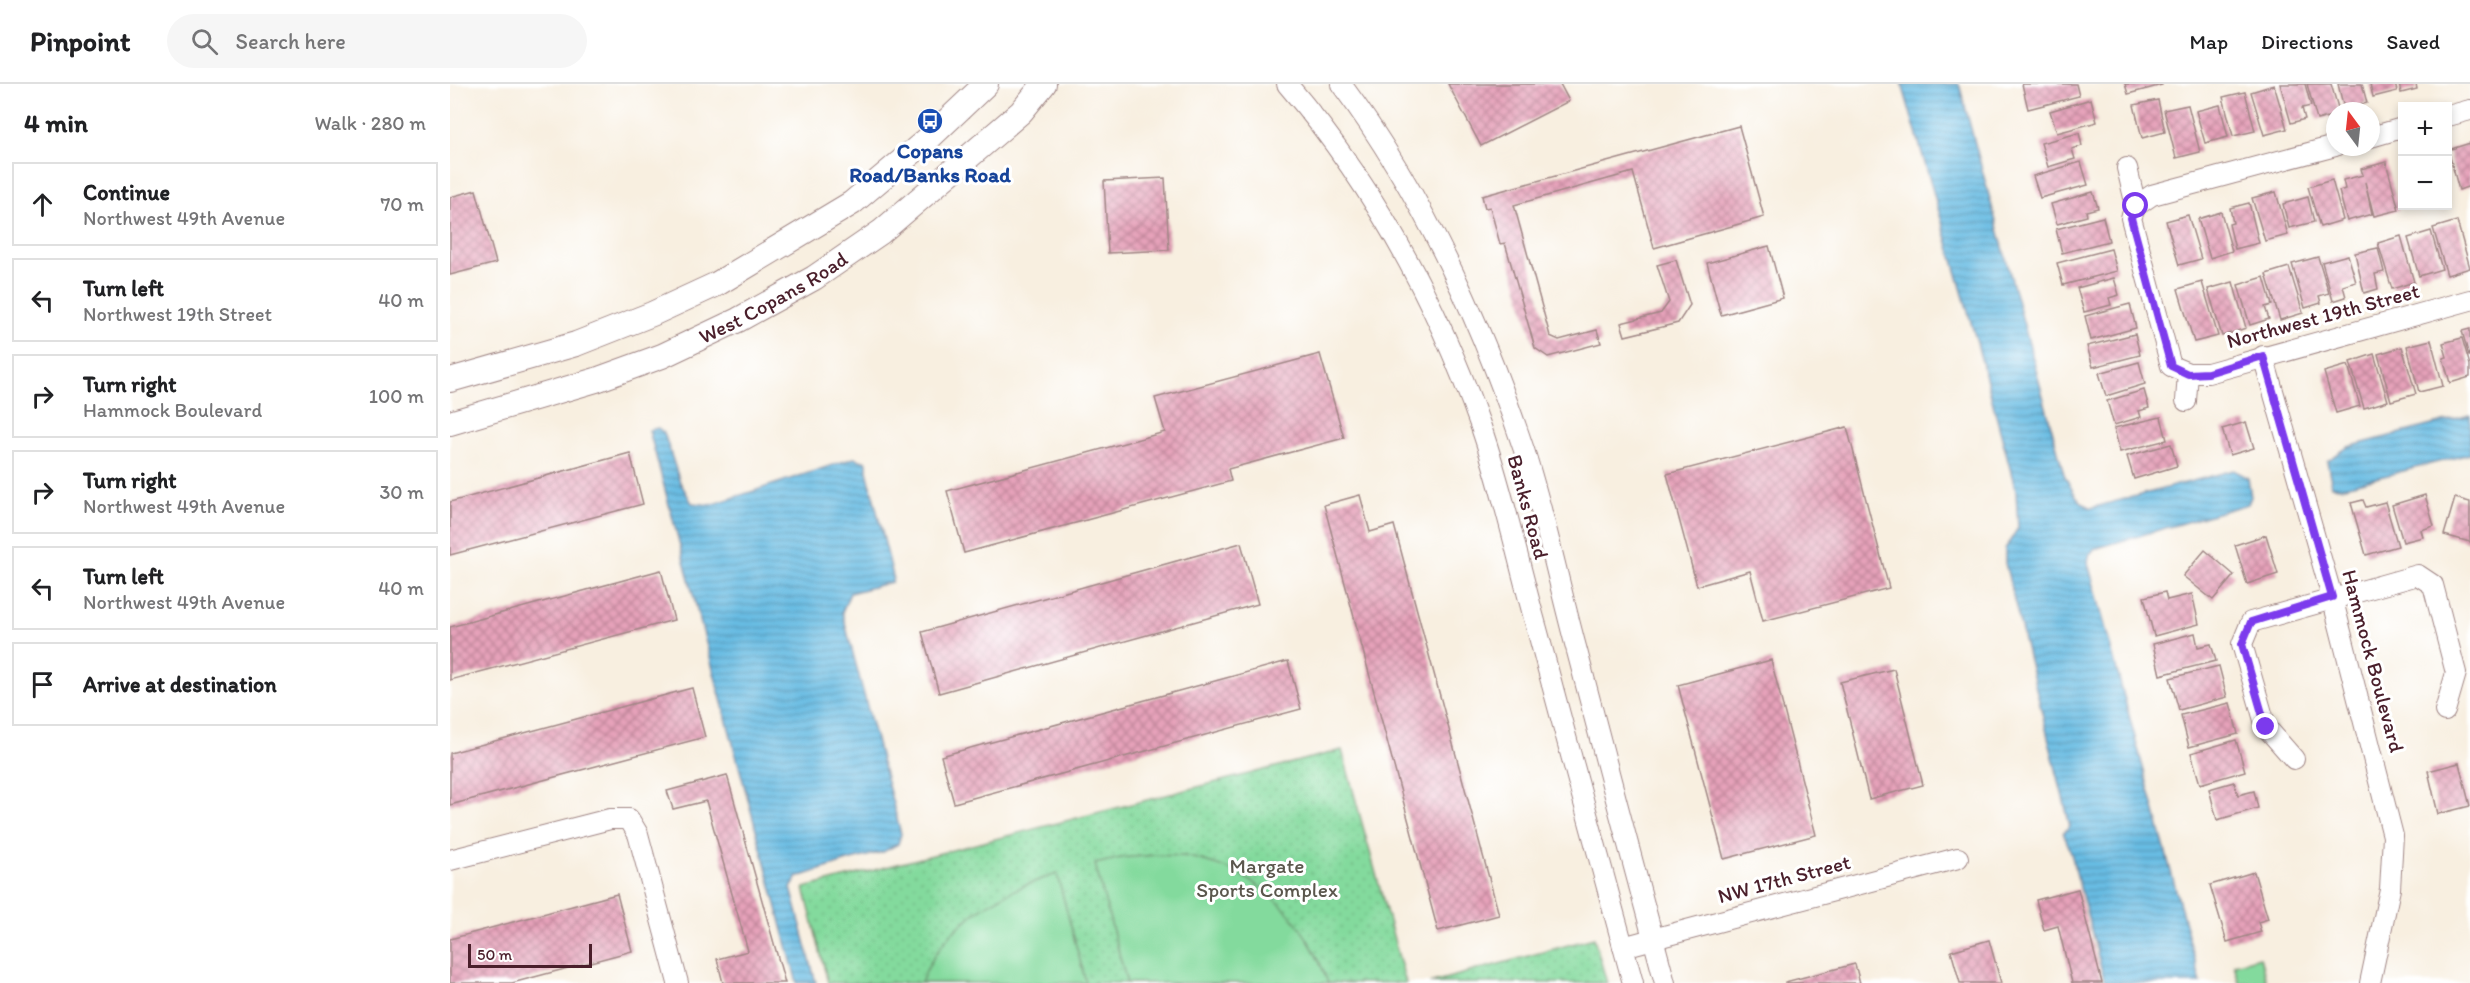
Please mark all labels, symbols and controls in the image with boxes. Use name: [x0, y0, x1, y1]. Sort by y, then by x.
search box: [167, 14, 587, 68]
text: Pinpoint: [30, 24, 131, 58]
icon: search: [188, 25, 221, 58]
text: Search here: [236, 28, 346, 55]
text: Map: [2190, 29, 2228, 54]
text: Directions: [2261, 29, 2353, 54]
text: Saved: [2386, 29, 2440, 54]
north arrow: [2326, 102, 2380, 156]
map controls: [2398, 102, 2452, 210]
button: +: [2398, 102, 2452, 156]
bus stop icon: Copans Road/Banks Road: [915, 106, 945, 136]
text: 4 min: [24, 107, 88, 139]
text: Walk · 280 m: [314, 111, 426, 135]
place label: Copans Road/Banks Road: [849, 138, 1011, 187]
button: −: [2398, 156, 2452, 210]
text: Continue: [83, 179, 170, 206]
icon: ahead: [26, 188, 59, 221]
text: 70 m: [380, 192, 424, 216]
route start: [2122, 192, 2148, 218]
text: Northwest 49th Avenue: [83, 206, 285, 230]
street label: West Copans Road: [695, 246, 853, 349]
text: Turn left: [83, 275, 164, 302]
street label: Northwest 19th Street: [2224, 278, 2422, 353]
icon: left: [26, 284, 59, 317]
text: 40 m: [378, 288, 424, 312]
text: Northwest 19th Street: [83, 302, 272, 326]
text: Turn right: [83, 371, 177, 398]
icon: right: [26, 380, 59, 413]
text: 100 m: [369, 384, 424, 408]
text: Hammock Boulevard: [83, 398, 262, 422]
street label: Banks Road: [1503, 452, 1555, 562]
text: Turn right: [83, 467, 177, 494]
icon: right: [26, 476, 59, 509]
text: 30 m: [379, 480, 424, 504]
text: Northwest 49th Avenue: [83, 494, 285, 518]
text: Turn left: [83, 563, 164, 590]
street label: Hammock Boulevard: [2337, 567, 2410, 755]
icon: left: [26, 572, 59, 605]
text: 40 m: [378, 576, 424, 600]
text: Northwest 49th Avenue: [83, 590, 285, 614]
icon: arrive: [26, 668, 59, 701]
text: Arrive at destination: [83, 671, 277, 698]
route end: [2252, 713, 2278, 739]
street label: NW 17th Street: [1715, 849, 1853, 908]
park label: Margate Sports Complex: [1196, 853, 1338, 902]
scale bar: [468, 941, 592, 968]
text: 50 m: [477, 945, 512, 964]

